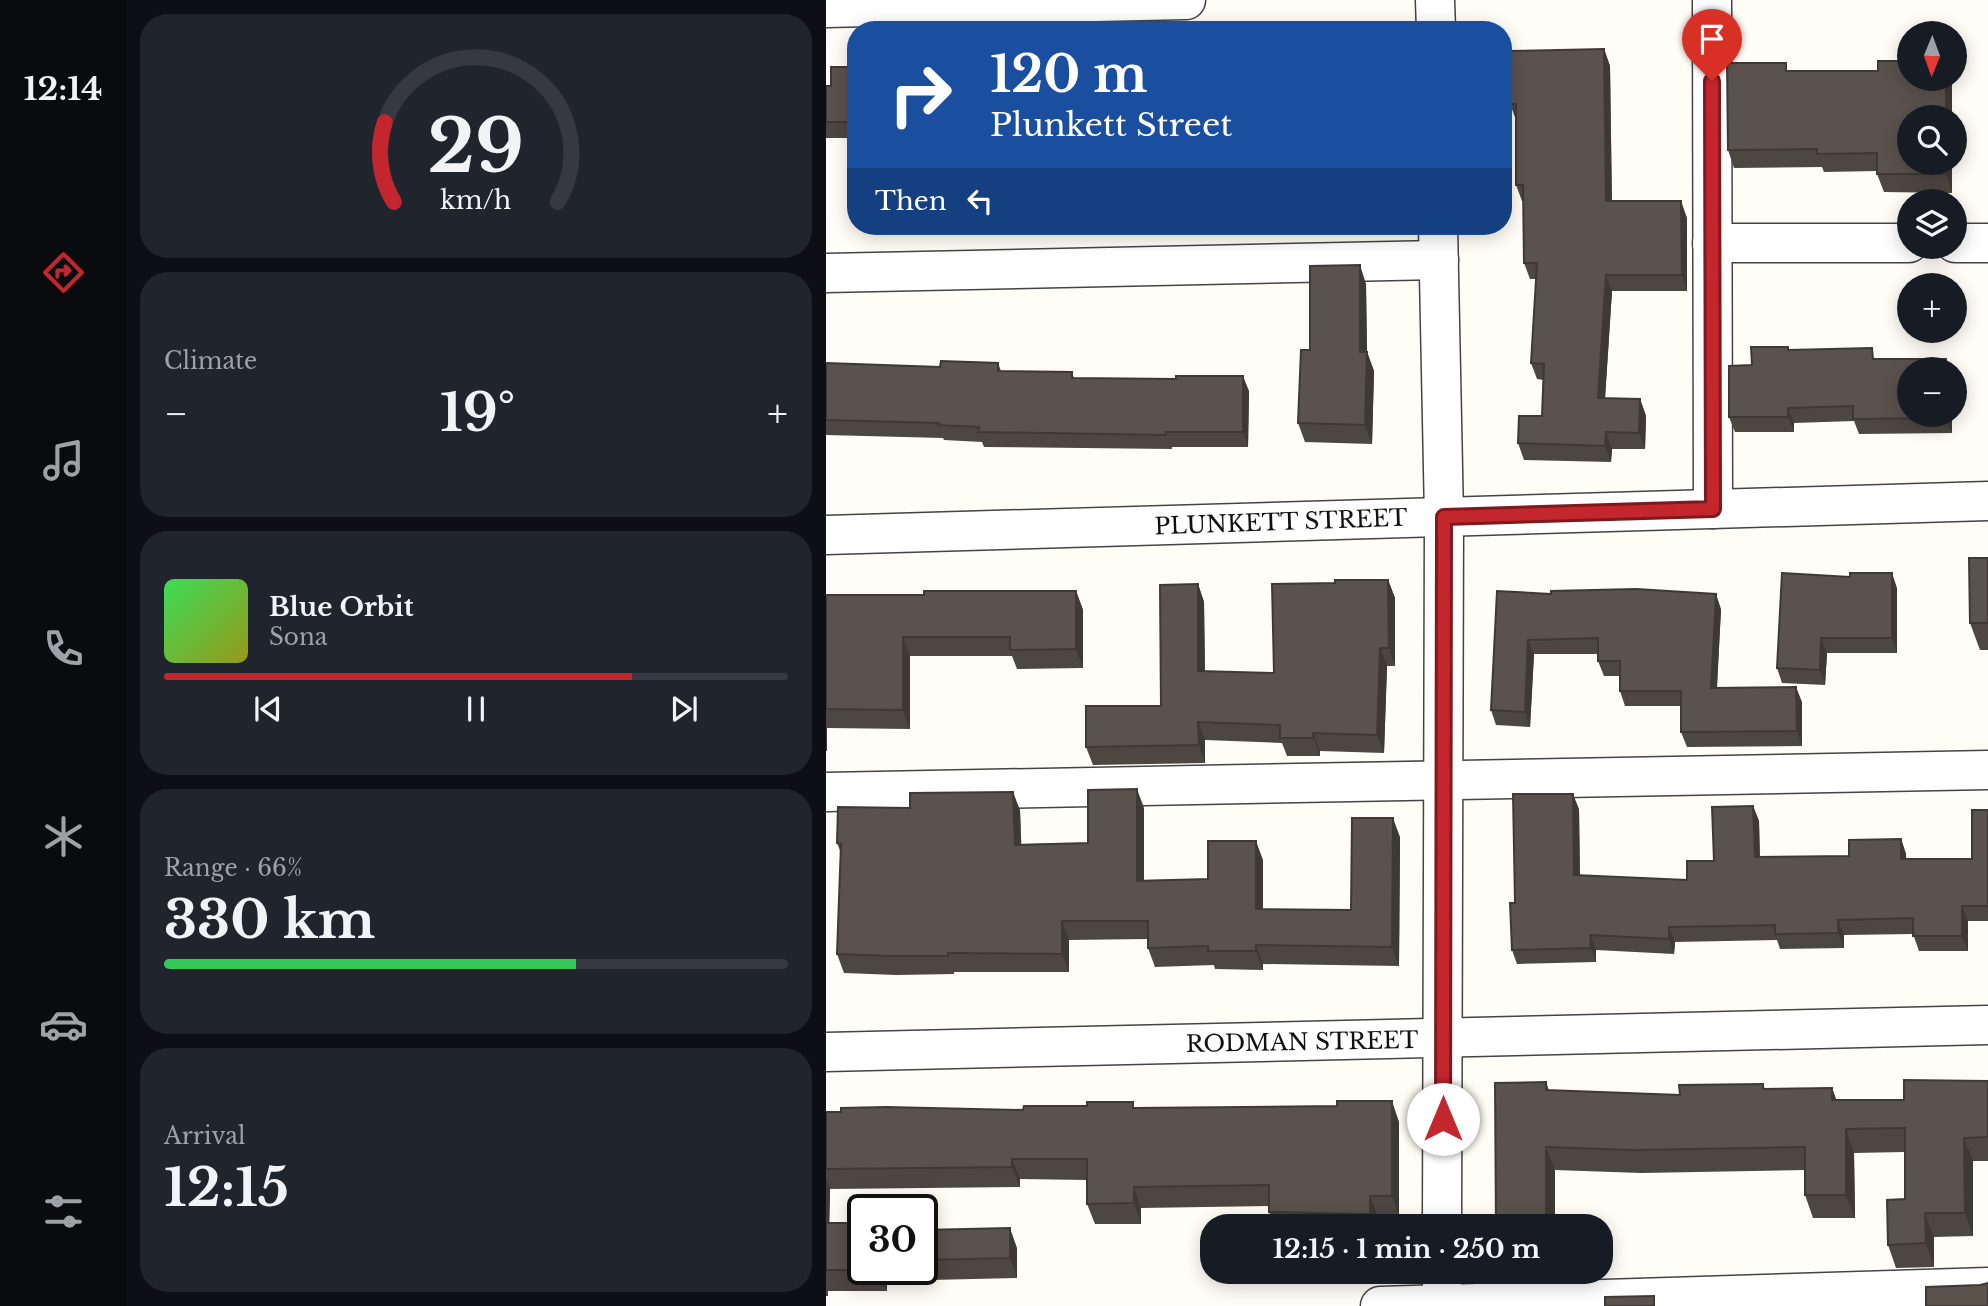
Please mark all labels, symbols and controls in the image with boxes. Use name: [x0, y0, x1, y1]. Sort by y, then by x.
pin: [1682, 9, 1742, 81]
icon: arrive: [1693, 20, 1731, 58]
north arrow: [1897, 21, 1967, 91]
map controls: [1897, 21, 1967, 427]
text: 120 m: [990, 44, 1148, 105]
icon: right: [875, 49, 966, 140]
text: 12:14: [23, 69, 103, 109]
text: 29: [428, 102, 524, 193]
text: Plunkett Street: [990, 105, 1232, 145]
button: search: [1897, 105, 1967, 175]
icon: left: [961, 182, 999, 220]
text: km/h: [441, 185, 511, 216]
text: Then: [875, 185, 947, 217]
button: layers: [1897, 189, 1967, 259]
icon: directions: [39, 248, 88, 297]
button: +: [1897, 273, 1967, 343]
text: Climate: [164, 347, 257, 375]
button: −: [1897, 357, 1967, 427]
text: 19°: [440, 381, 515, 445]
text: −: [164, 390, 188, 437]
text: +: [767, 390, 788, 437]
icon: music: [39, 436, 88, 485]
street label: PLUNKETT STREET: [1154, 504, 1409, 540]
text: Blue Orbit: [269, 591, 414, 623]
text: Sona: [269, 623, 327, 651]
icon: phone: [39, 624, 88, 673]
icon: previous: [249, 690, 287, 728]
icon: pause: [457, 690, 495, 728]
icon: next: [665, 690, 703, 728]
icon: climate: [39, 812, 88, 861]
text: Range · 66%: [164, 854, 302, 882]
text: 330 km: [164, 888, 375, 952]
icon: car: [39, 1000, 88, 1049]
street label: RODMAN STREET: [1186, 1026, 1419, 1058]
position arrow: [1406, 1082, 1480, 1156]
text: Arrival: [164, 1122, 245, 1150]
text: 12:15: [164, 1156, 289, 1220]
icon: filters: [39, 1187, 88, 1236]
speed limit sign: 30: [847, 1194, 938, 1285]
text: 12:15 · 1 min · 250 m: [1273, 1233, 1540, 1265]

